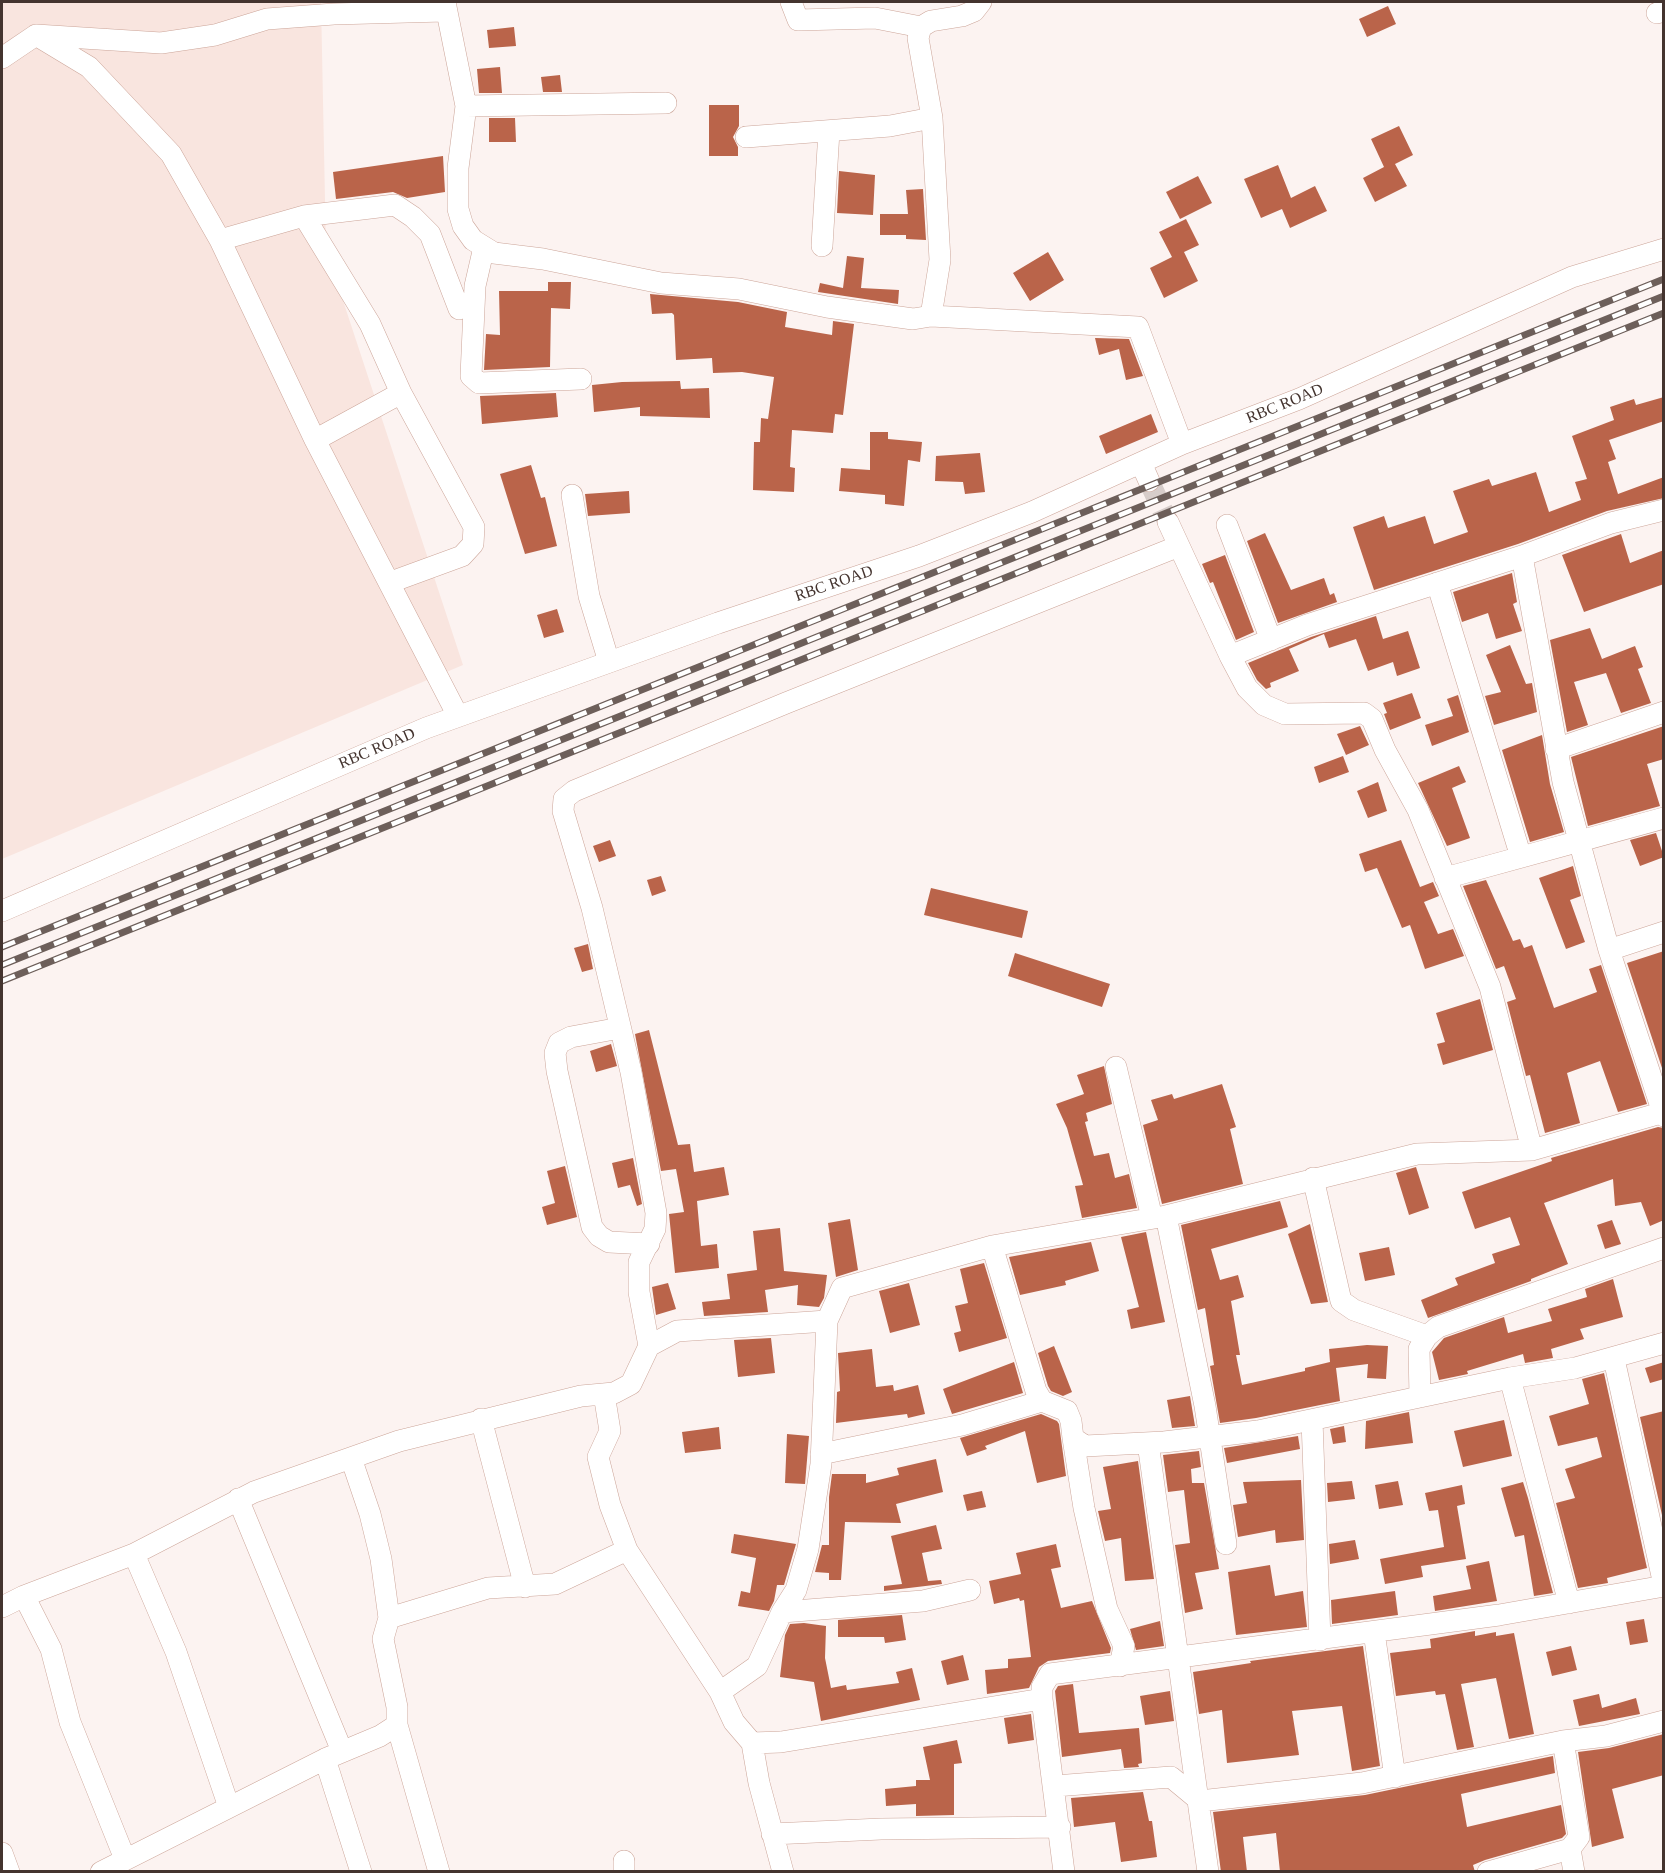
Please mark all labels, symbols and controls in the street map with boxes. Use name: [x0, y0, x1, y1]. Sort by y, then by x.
street label: RBC ROAD: [1244, 380, 1326, 428]
street label: RBC ROAD: [792, 562, 876, 606]
street label: RBC ROAD: [336, 724, 418, 774]

